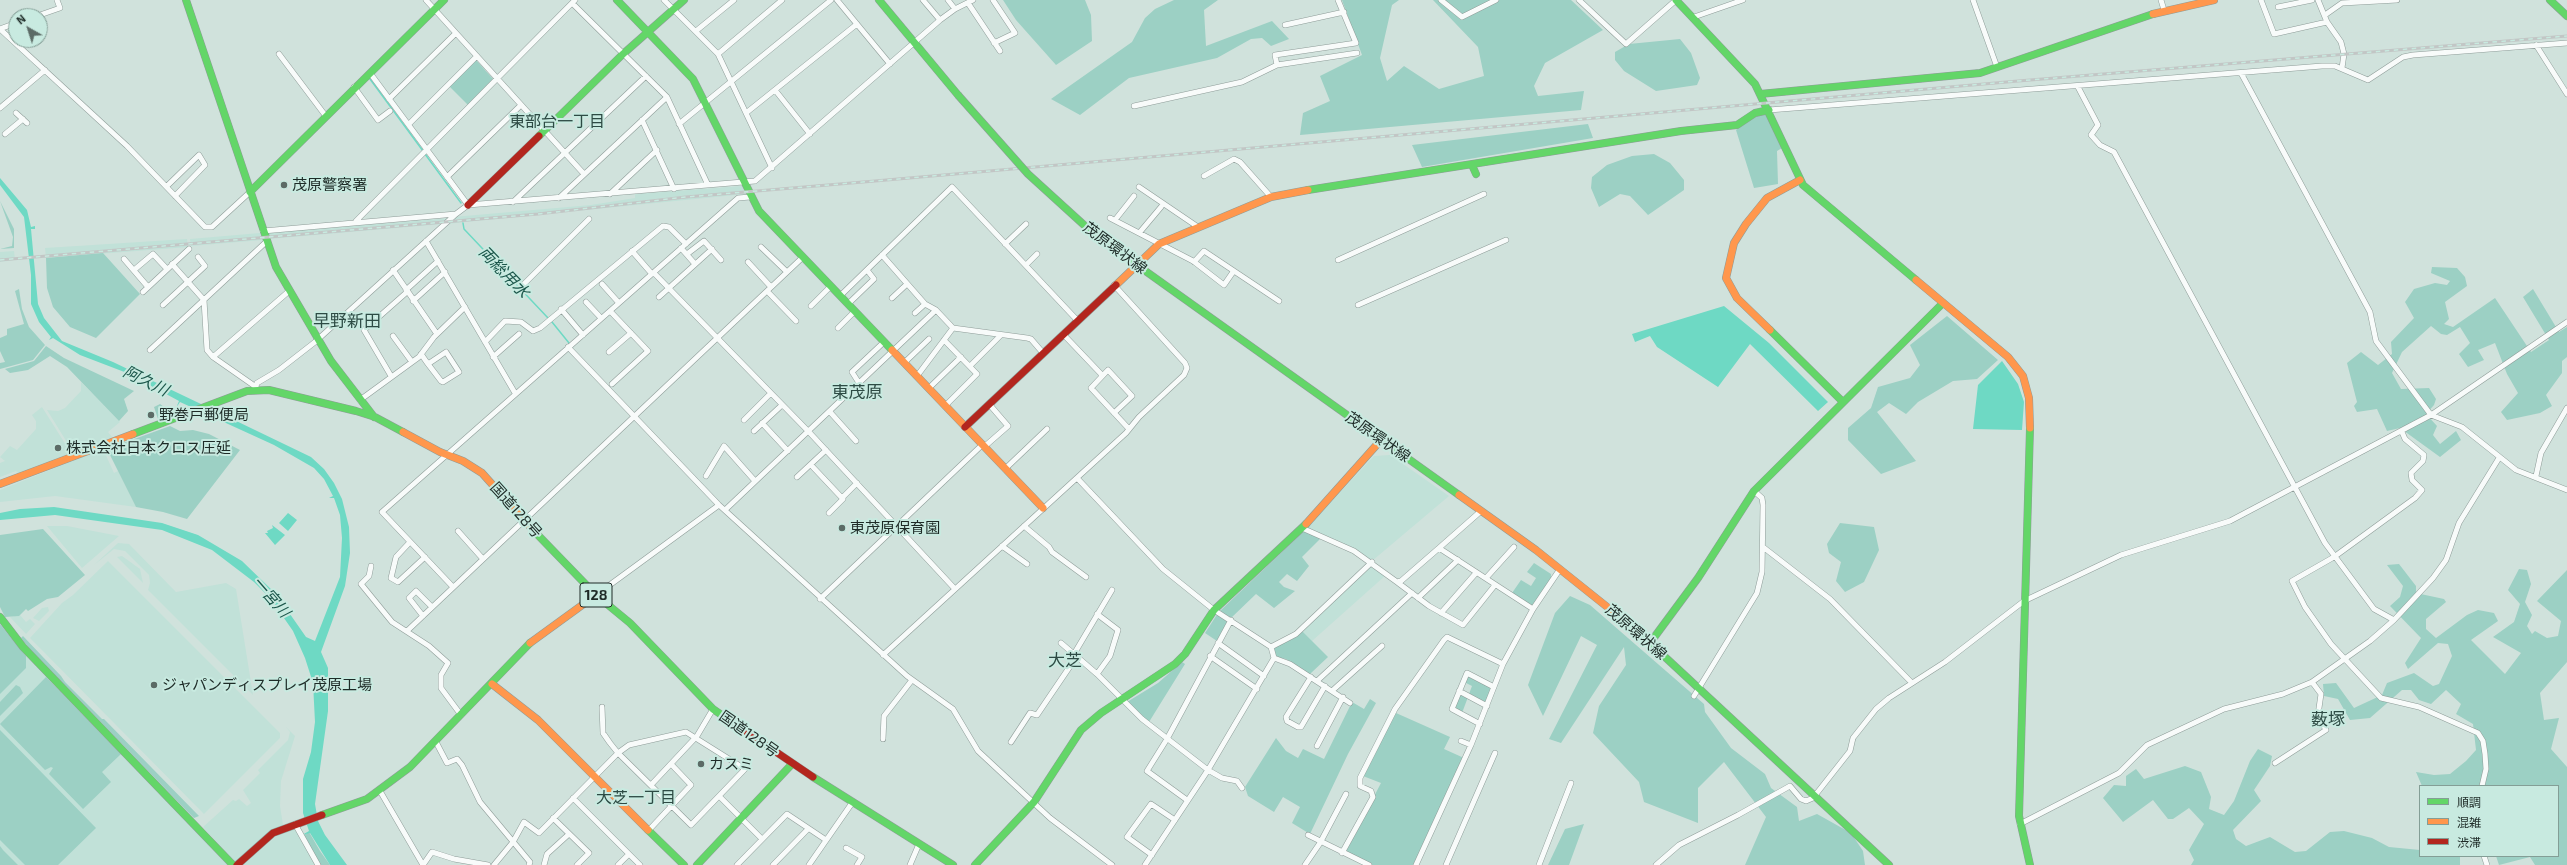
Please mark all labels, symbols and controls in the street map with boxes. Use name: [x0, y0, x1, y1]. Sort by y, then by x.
north arrow: [8, 8, 48, 48]
text: N: [14, 12, 28, 27]
district label: 東部台一丁目: [509, 112, 605, 132]
place label: 茂原警察署: [292, 176, 367, 194]
marker: 茂原警察署: [279, 180, 289, 190]
street label: 茂原環状線: [1080, 218, 1150, 278]
water label: 両総用水: [475, 242, 533, 302]
district label: 早野新田: [313, 311, 381, 331]
water label: 阿久川: [120, 362, 172, 400]
district label: 東茂原: [832, 382, 882, 402]
place label: 野巻戸郵便局: [159, 406, 249, 424]
street label: 茂原環状線: [1342, 408, 1414, 466]
marker: 野巻戸郵便局: [146, 410, 156, 420]
place label: 株式会社日本クロス圧延: [66, 439, 231, 457]
marker: 株式会社日本クロス圧延: [53, 443, 63, 453]
street label: 国道128号: [486, 479, 546, 541]
place label: 東茂原保育園: [850, 519, 940, 537]
marker: 東茂原保育園: [837, 523, 847, 533]
water label: 一宮川: [248, 573, 294, 621]
road number: 128: [580, 583, 612, 607]
street label: 茂原環状線: [1602, 601, 1670, 663]
district label: 大芝: [1048, 650, 1082, 670]
place label: ジャパンディスプレイ茂原工場: [162, 676, 372, 694]
marker: ジャパンディスプレイ茂原工場: [149, 680, 159, 690]
street label: 国道128号: [716, 707, 782, 761]
district label: 薮塚: [2311, 709, 2345, 729]
place label: カスミ: [709, 755, 754, 773]
marker: カスミ: [696, 759, 706, 769]
legend: [2419, 785, 2559, 857]
district label: 大芝一丁目: [596, 788, 676, 808]
text: 順調: [2457, 795, 2481, 809]
text: 混雑: [2457, 815, 2481, 829]
text: 渋滞: [2457, 835, 2481, 849]

